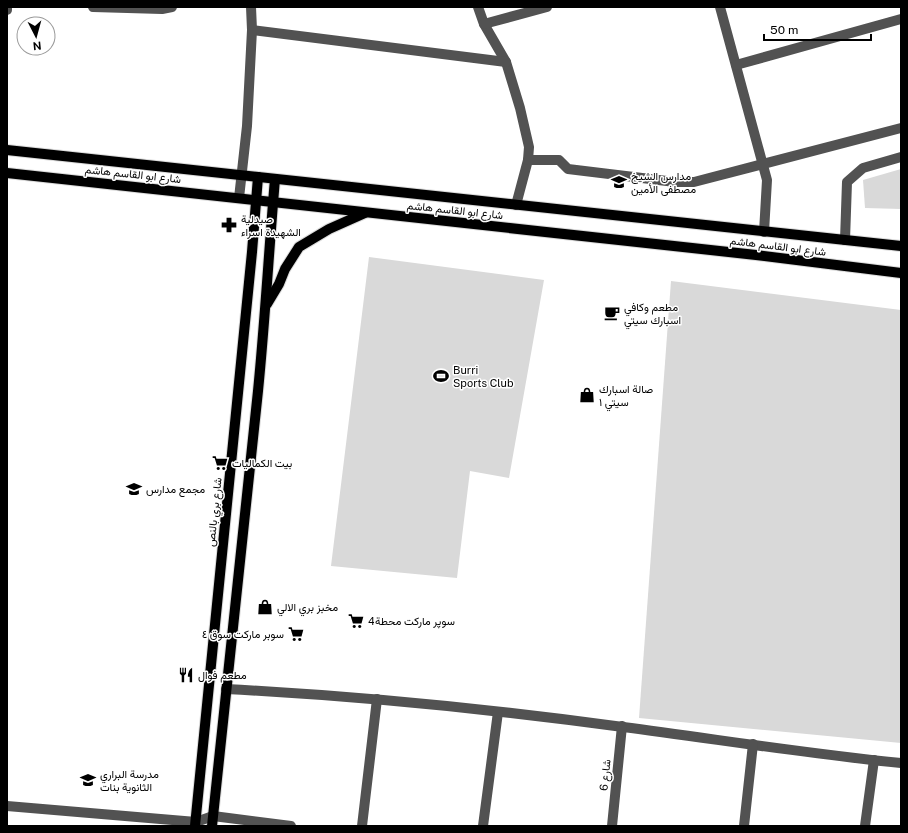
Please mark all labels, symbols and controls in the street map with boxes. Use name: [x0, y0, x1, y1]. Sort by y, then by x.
north arrow: [16, 16, 56, 56]
scale bar: [764, 16, 871, 42]
text: 50 m: [770, 23, 798, 37]
text: N: [32, 40, 42, 52]
street label: شارع ابو القاسم هاشم: [84, 163, 182, 187]
place label: مدارس الشيخ مصطفى الأمين: [631, 170, 696, 196]
school or university icon: مدارس الشيخ مصطفى الأمين: [610, 173, 628, 191]
street label: شارع ابو القاسم هاشم: [406, 199, 504, 223]
place label: صيدلية الشهيدة اسراء: [241, 213, 301, 239]
pharmacy icon: صيدلية الشهيدة اسراء: [220, 216, 238, 234]
street label: شارع ابو القاسم هاشم: [729, 234, 827, 260]
place label: مطعم وكافي اسبارك سيتي: [624, 301, 681, 330]
cafe icon: مطعم وكافي اسبارك سيتي: [603, 304, 621, 322]
place label: Burri Sports Club: [453, 364, 514, 389]
sports icon: Burri Sports Club: [432, 367, 450, 385]
place label: صالة اسبارك سيتي ١: [599, 383, 653, 412]
shop icon: صالة اسبارك سيتي ١: [578, 386, 596, 404]
supermarket icon: بيت الكماليات: [211, 454, 229, 472]
place label: بيت الكماليات: [232, 457, 292, 470]
street label: شارع بري بالنص: [204, 476, 228, 548]
school or university icon: مجمع مدارس: [125, 480, 143, 498]
place label: مجمع مدارس: [146, 483, 205, 497]
shop icon: مخبز بري الالي: [256, 598, 274, 616]
place label: مخبز بري الالي: [277, 601, 338, 617]
supermarket icon: سوپر مارکت محطة4: [347, 612, 365, 630]
place label: سوپر مارکت محطة4: [368, 615, 455, 629]
supermarket icon: سوبر ماركت سوق ٤: [287, 625, 305, 643]
place label: سوبر ماركت سوق ٤: [202, 628, 284, 641]
restaurant icon: مطعم فوال: [177, 666, 195, 684]
place label: مطعم فوال: [198, 669, 247, 683]
street label: شارع 6: [597, 758, 615, 792]
place label: مدرسة البراري الثانوية بنات: [100, 768, 159, 794]
school or university icon: مدرسة البراري الثانوية بنات: [79, 771, 97, 789]

